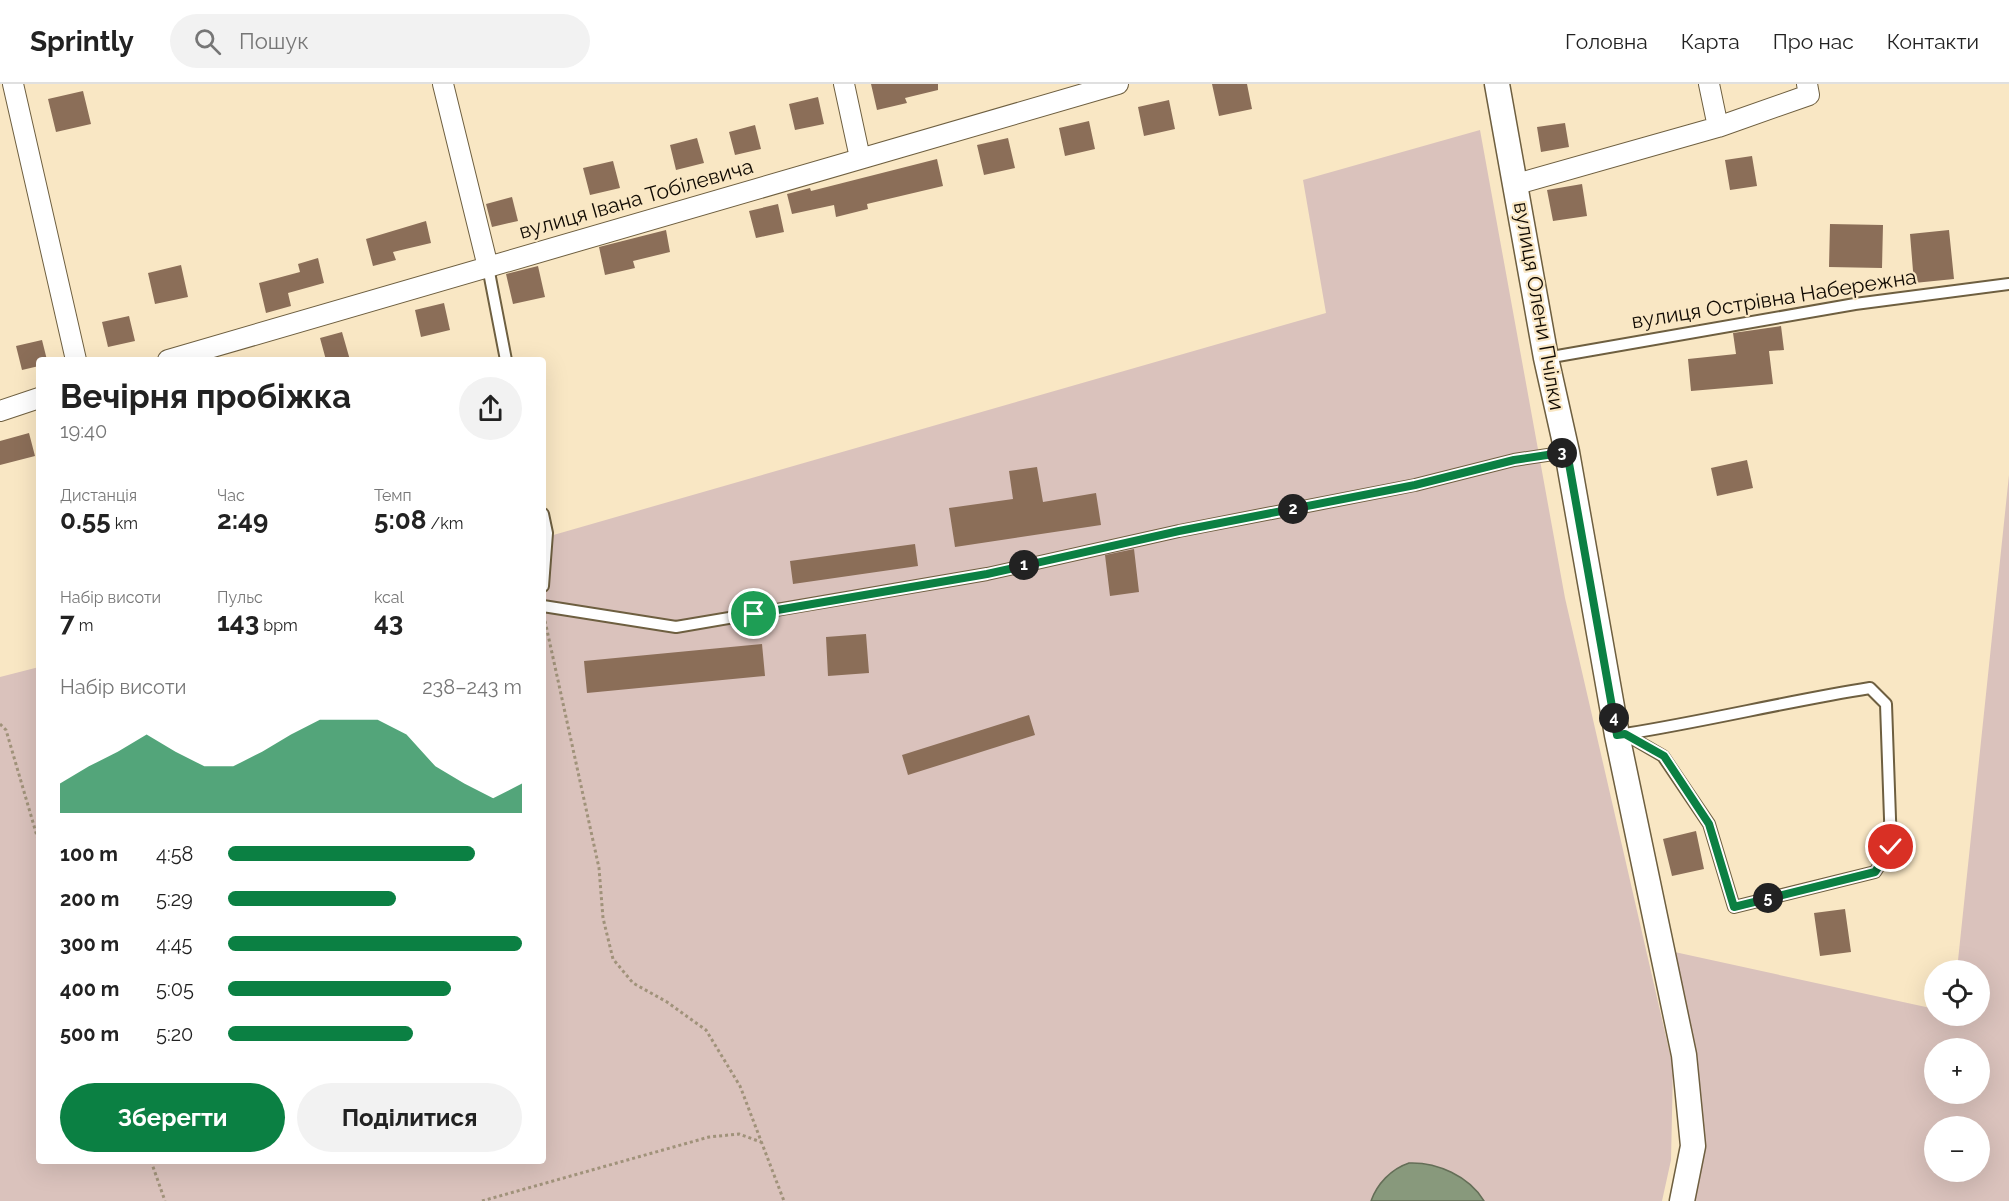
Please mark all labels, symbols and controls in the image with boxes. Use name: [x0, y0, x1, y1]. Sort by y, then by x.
search box: [170, 14, 590, 68]
text: Sprintly: [30, 25, 134, 58]
icon: search: [191, 25, 224, 58]
text: Пошук: [239, 28, 309, 54]
text: Головна: [1565, 29, 1648, 54]
text: Карта: [1681, 29, 1740, 54]
text: Про нас: [1773, 29, 1854, 54]
text: Контакти: [1887, 29, 1979, 54]
street label: вулиця Івана Тобілевича: [516, 153, 756, 244]
street label: вулиця Олени Пчілки: [1509, 200, 1570, 412]
street label: вулиця Острівна Набережна: [1630, 264, 1918, 333]
text: Вечірня пробіжка: [60, 377, 351, 416]
button: share: [459, 377, 522, 440]
text: 19:40: [60, 419, 107, 443]
pin: 3: [1547, 438, 1577, 468]
text: 3: [1558, 443, 1566, 462]
text: Дистанція: [60, 486, 137, 505]
text: Час: [217, 486, 245, 505]
text: Темп: [374, 486, 412, 505]
pin: 2: [1278, 494, 1308, 524]
text: 2: [1288, 499, 1298, 518]
text: 0.55: [60, 505, 111, 535]
text: 2:49: [217, 505, 268, 535]
text: 5:08: [374, 505, 427, 535]
text: km: [111, 514, 138, 533]
text: /km: [427, 514, 463, 533]
pin: 1: [1009, 550, 1039, 580]
text: 1: [1020, 555, 1028, 574]
text: Набір висоти: [60, 588, 161, 607]
text: Пульс: [217, 588, 263, 607]
text: kcal: [374, 588, 404, 607]
pin: [728, 588, 779, 639]
icon: arrive: [737, 597, 770, 630]
text: 7: [60, 607, 75, 637]
text: 143: [217, 607, 259, 637]
text: 43: [374, 607, 403, 637]
text: m: [75, 616, 93, 635]
text: bpm: [259, 616, 298, 635]
text: Набір висоти: [60, 675, 186, 699]
text: 238–243 m: [422, 675, 522, 699]
pin: 4: [1599, 703, 1629, 733]
text: 4: [1609, 708, 1619, 727]
pin: [1865, 821, 1916, 872]
icon: check: [1874, 830, 1907, 863]
text: 100 m: [60, 842, 118, 866]
text: 4:58: [156, 842, 193, 866]
pin: 5: [1753, 883, 1783, 913]
text: 200 m: [60, 887, 119, 911]
text: 5:29: [156, 887, 193, 911]
text: 5: [1764, 888, 1772, 907]
text: 300 m: [60, 932, 119, 956]
text: 4:45: [156, 932, 193, 956]
map controls: [1924, 960, 1990, 1182]
button: locate: [1924, 960, 1990, 1026]
text: 400 m: [60, 977, 119, 1001]
text: 5:05: [156, 977, 194, 1001]
text: 500 m: [60, 1022, 119, 1046]
text: 5:20: [156, 1022, 193, 1046]
button: +: [1924, 1038, 1990, 1104]
button: Зберегти: [60, 1083, 285, 1152]
button: Поділитися: [297, 1083, 522, 1152]
button: −: [1924, 1116, 1990, 1182]

